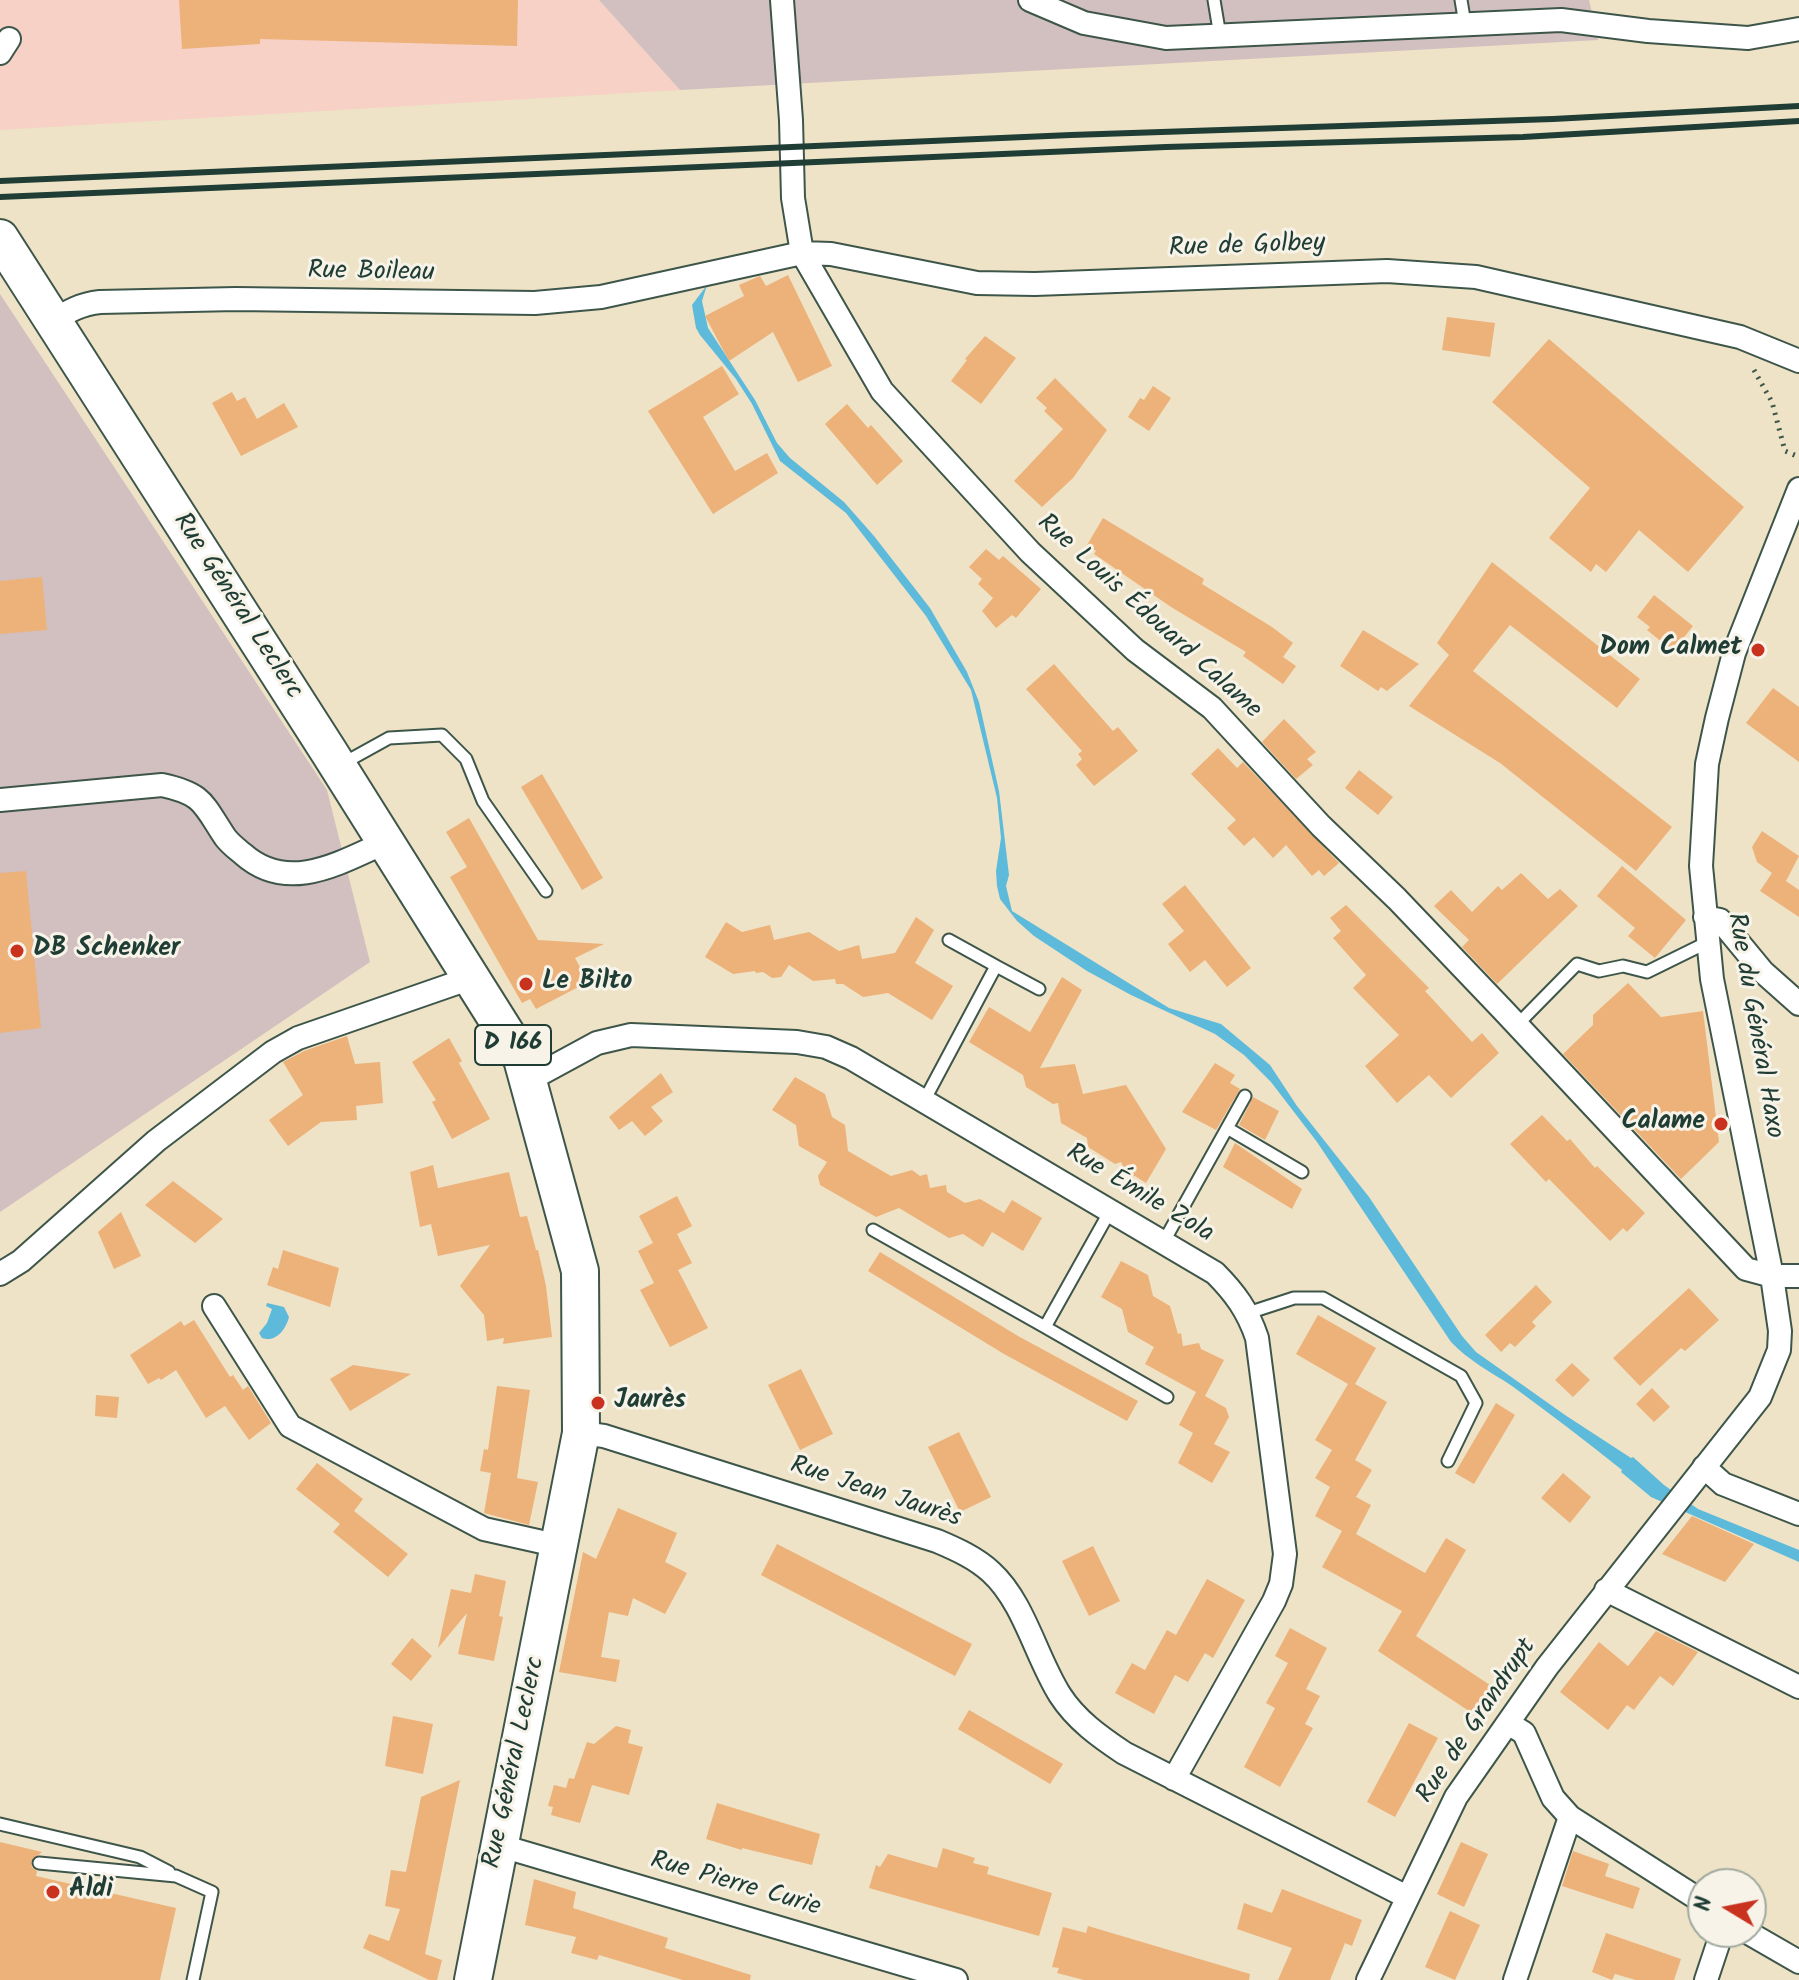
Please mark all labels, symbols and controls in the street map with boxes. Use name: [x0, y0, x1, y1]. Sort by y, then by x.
street label: Rue de Golbey: [1168, 230, 1326, 266]
street label: Rue Boileau: [307, 257, 435, 291]
street label: Rue Général Leclerc: [164, 508, 308, 706]
street label: Rue Louis Édouard Calame: [1029, 509, 1267, 727]
place label: Dom Calmet: [1600, 634, 1742, 666]
marker: Dom Calmet: [1749, 641, 1767, 659]
street label: Rue du Général Haxo: [1718, 911, 1788, 1141]
place label: DB Schenker: [33, 935, 180, 967]
marker: DB Schenker: [8, 942, 26, 960]
place label: Le Bilto: [542, 968, 632, 1000]
marker: Le Bilto: [517, 975, 535, 993]
road number: D 166: [475, 1025, 551, 1065]
place label: Calame: [1622, 1108, 1705, 1140]
marker: Calame: [1712, 1115, 1730, 1133]
street label: Rue Émile Zola: [1059, 1139, 1219, 1251]
place label: Jaurès: [614, 1387, 686, 1419]
marker: Jaurès: [589, 1394, 607, 1412]
street label: Rue Jean Jaurès: [785, 1452, 965, 1536]
street label: Rue de Grandrupt: [1411, 1634, 1545, 1810]
street label: Rue Général Leclerc: [478, 1654, 554, 1872]
street label: Rue Pierre Curie: [646, 1847, 824, 1925]
north arrow: [1687, 1868, 1767, 1948]
place label: Aldi: [69, 1876, 113, 1908]
marker: Aldi: [44, 1883, 62, 1901]
text: N: [1686, 1894, 1723, 1914]

